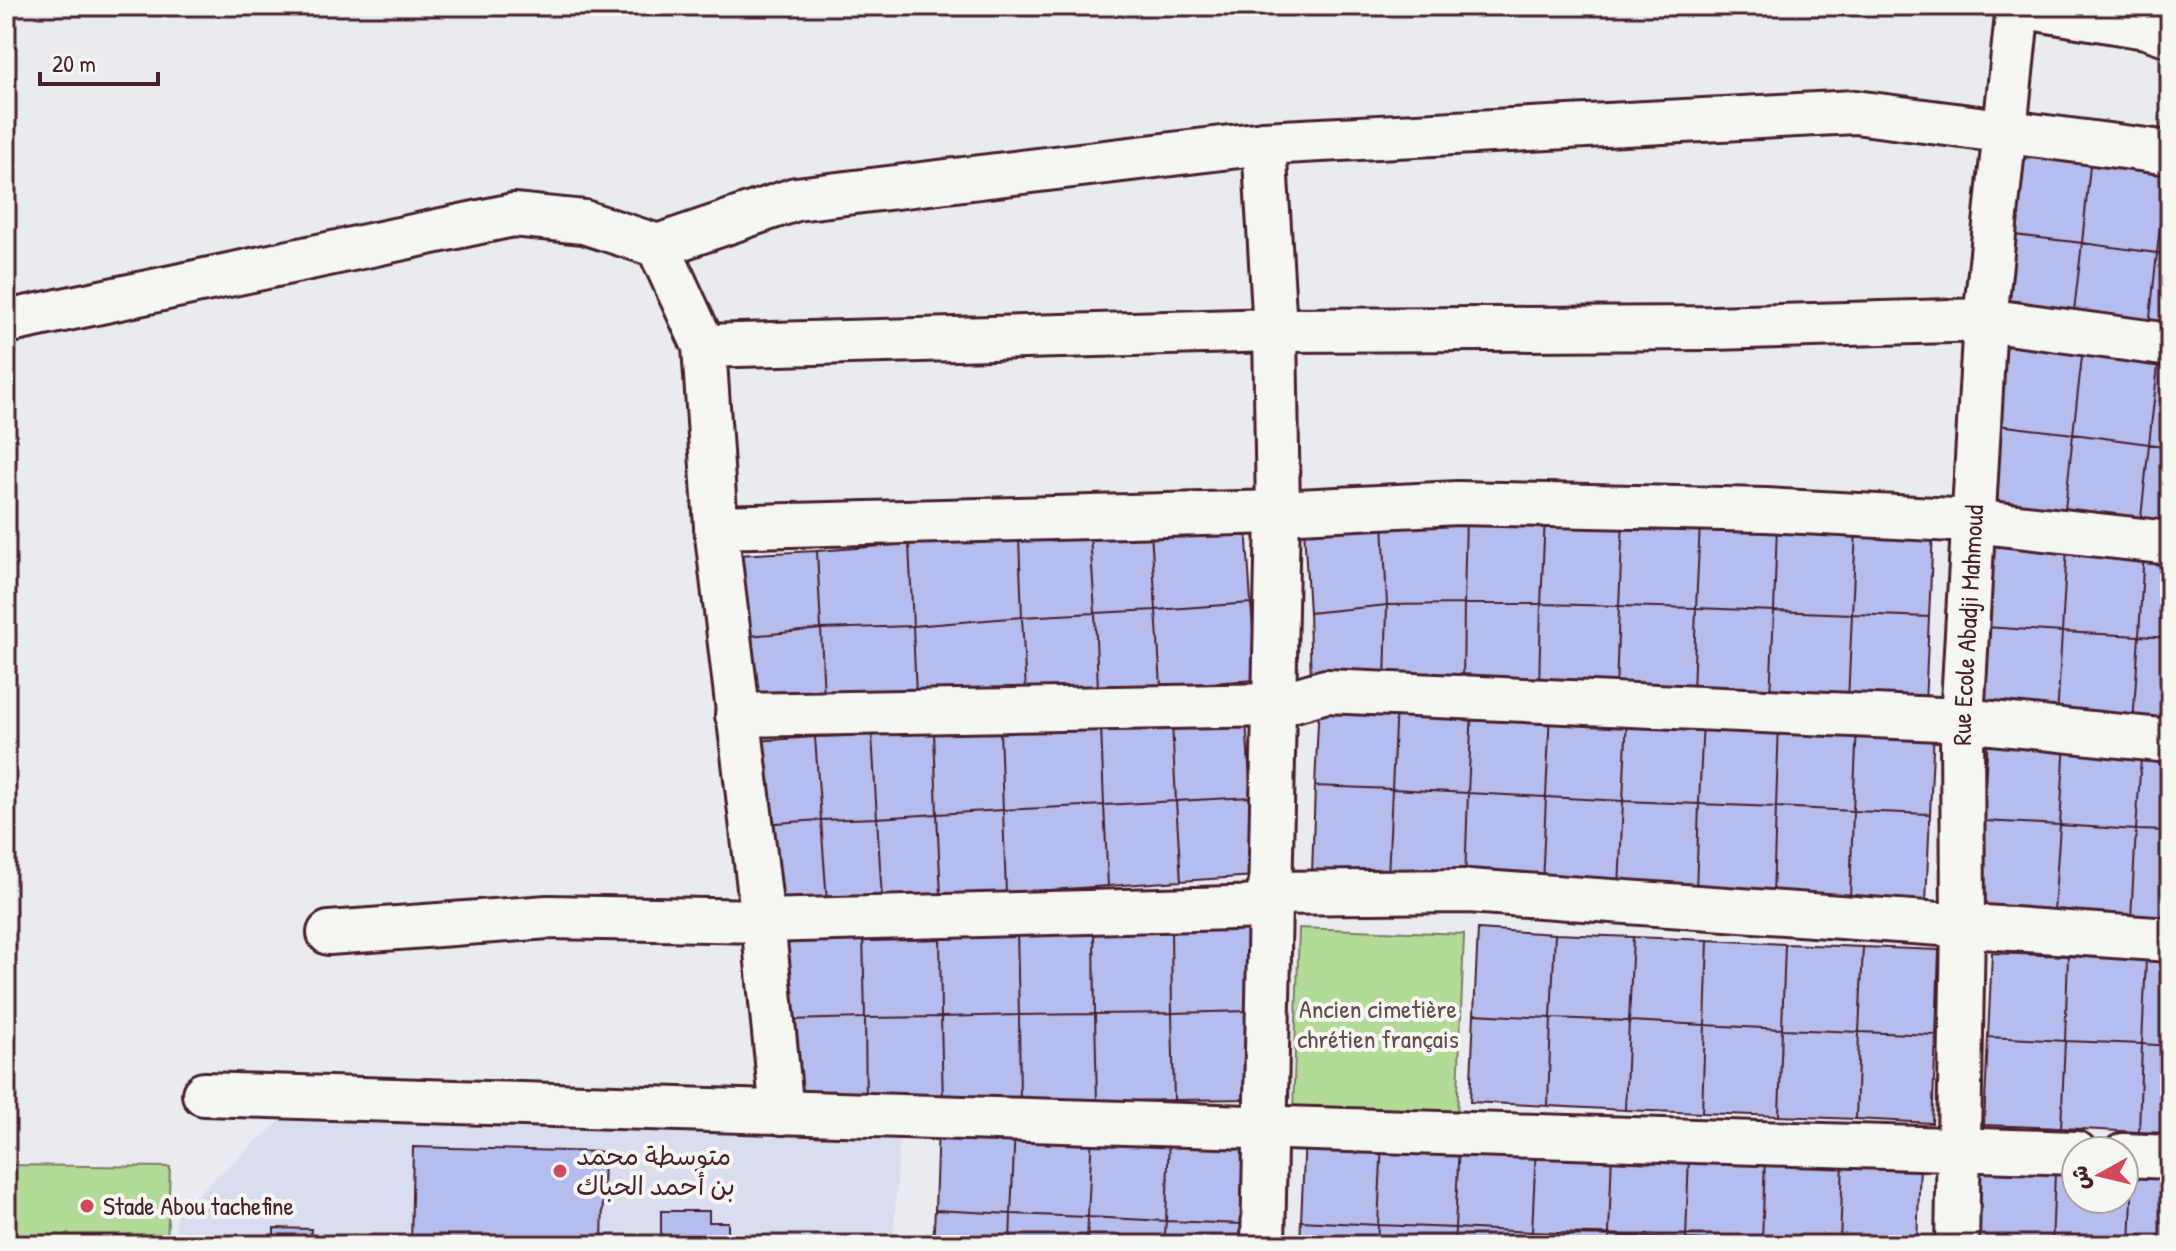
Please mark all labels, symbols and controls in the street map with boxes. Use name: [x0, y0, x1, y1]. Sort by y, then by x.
scale bar: [40, 36, 158, 86]
text: 20 m: [52, 47, 96, 79]
street label: Rue Ecole Abadji Mahmoud: [1944, 504, 1991, 746]
park label: Ancien cimetière chrétien français: [1297, 991, 1459, 1056]
north arrow: [2060, 1135, 2140, 1215]
place label: متوسطة محمد بن أحمد الحباك: [576, 1138, 735, 1203]
marker: متوسطة محمد بن أحمد الحباك: [551, 1162, 569, 1180]
text: ش: [2064, 1164, 2097, 1192]
place label: Stade Abou tachefine: [103, 1188, 294, 1223]
marker: Stade Abou tachefine: [78, 1197, 96, 1215]

